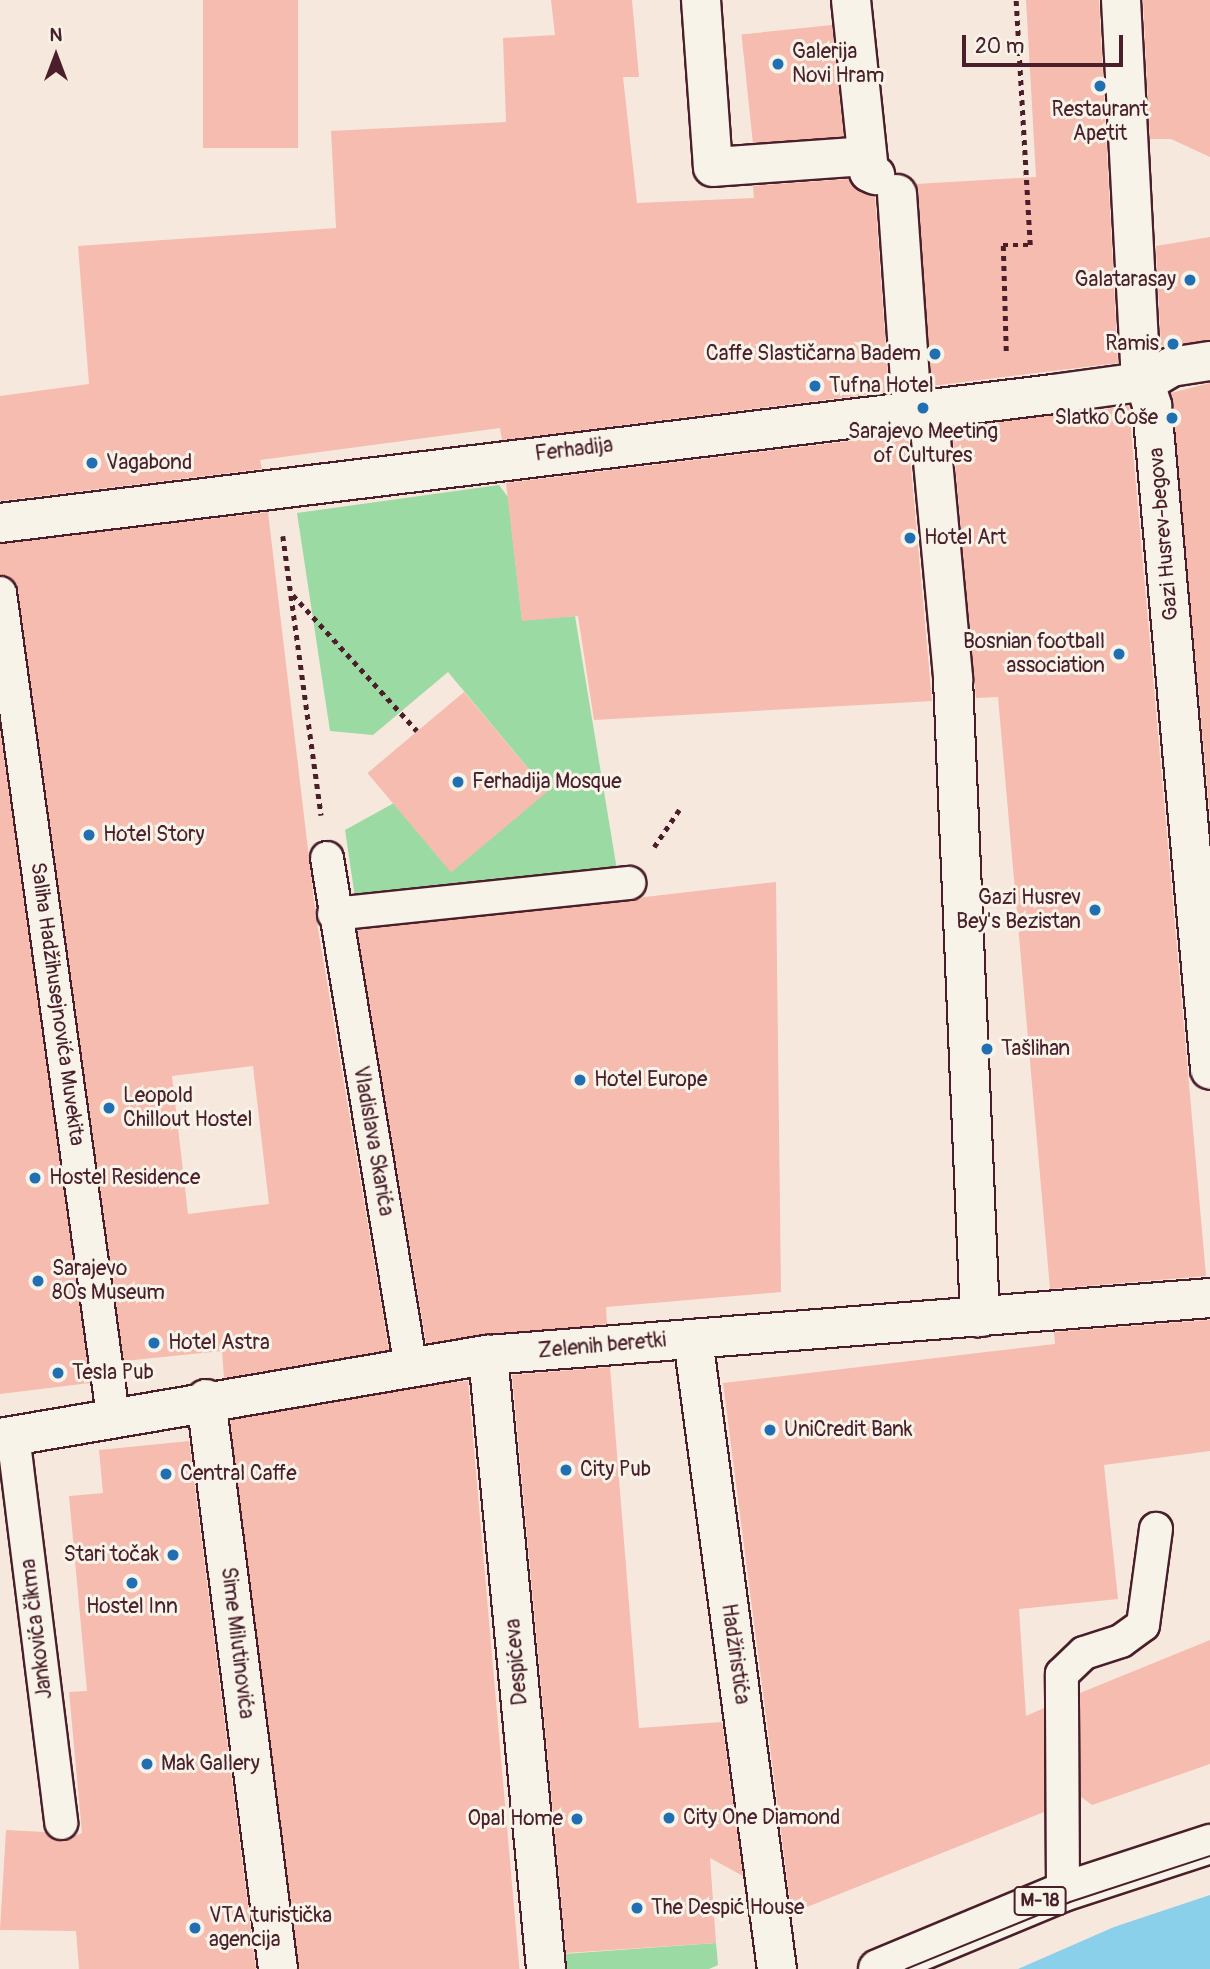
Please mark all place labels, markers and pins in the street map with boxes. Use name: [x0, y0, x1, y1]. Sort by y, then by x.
place label: Galerija Novi Hram: [792, 39, 884, 89]
marker: Galerija Novi Hram: [770, 56, 786, 72]
marker: Restaurant Apetit: [1092, 78, 1108, 94]
place label: Restaurant Apetit: [1051, 97, 1149, 147]
place label: Galatarasay: [1075, 267, 1176, 293]
marker: Galatarasay: [1182, 272, 1198, 288]
place label: Ramis: [1105, 331, 1159, 357]
marker: Ramis: [1165, 336, 1181, 352]
place label: Caffe Slastičarna Badem: [706, 341, 921, 367]
marker: Caffe Slastičarna Badem: [927, 346, 943, 362]
place label: Tufna Hotel: [829, 373, 934, 399]
marker: Tufna Hotel: [807, 378, 823, 394]
marker: Sarajevo Meeting of Cultures: [915, 400, 931, 416]
place label: Slatko Ćoše: [1054, 405, 1158, 431]
marker: Slatko Ćoše: [1164, 410, 1180, 426]
place label: Sarajevo Meeting of Cultures: [848, 419, 998, 469]
place label: Vagabond: [106, 450, 192, 476]
marker: Vagabond: [84, 455, 100, 471]
place label: Hotel Art: [924, 525, 1007, 551]
marker: Hotel Art: [902, 530, 918, 546]
place label: Bosnian football association: [963, 629, 1105, 679]
marker: Bosnian football association: [1111, 646, 1127, 662]
place label: Ferhadija Mosque: [472, 769, 622, 795]
marker: Ferhadija Mosque: [450, 774, 466, 790]
place label: Hotel Story: [103, 822, 204, 848]
marker: Hotel Story: [81, 827, 97, 843]
place label: Gazi Husrev Bey's Bezistan: [956, 885, 1081, 935]
marker: Gazi Husrev Bey's Bezistan: [1087, 902, 1103, 918]
place label: Tašlihan: [1001, 1036, 1070, 1062]
marker: Tašlihan: [979, 1041, 995, 1057]
place label: Hotel Europe: [594, 1067, 707, 1093]
marker: Hotel Europe: [572, 1072, 588, 1088]
place label: Leopold Chillout Hostel: [123, 1083, 252, 1133]
marker: Leopold Chillout Hostel: [101, 1100, 117, 1116]
place label: Hostel Residence: [49, 1165, 200, 1191]
marker: Hostel Residence: [27, 1170, 43, 1186]
place label: Sarajevo 80s Museum: [52, 1256, 165, 1306]
marker: Sarajevo 80s Museum: [30, 1273, 46, 1289]
place label: Hotel Astra: [168, 1330, 270, 1356]
marker: Hotel Astra: [146, 1335, 162, 1351]
place label: Tesla Pub: [72, 1360, 154, 1386]
marker: Tesla Pub: [50, 1365, 66, 1381]
place label: UniCredit Bank: [784, 1417, 913, 1443]
marker: UniCredit Bank: [762, 1422, 778, 1438]
place label: City Pub: [580, 1457, 651, 1483]
place label: Central Caffe: [180, 1461, 297, 1487]
marker: City Pub: [558, 1462, 574, 1478]
marker: Central Caffe: [158, 1466, 174, 1482]
place label: Stari točak: [64, 1542, 159, 1568]
marker: Stari točak: [165, 1547, 181, 1563]
marker: Hostel Inn: [124, 1575, 140, 1591]
place label: Hostel Inn: [86, 1594, 178, 1620]
place label: Mak Gallery: [161, 1751, 260, 1777]
marker: Mak Gallery: [139, 1756, 155, 1772]
place label: City One Diamond: [683, 1805, 840, 1831]
place label: Opal Home: [467, 1806, 563, 1832]
marker: City One Diamond: [661, 1810, 677, 1826]
marker: Opal Home: [569, 1811, 585, 1827]
place label: The Despić House: [651, 1895, 804, 1921]
marker: The Despić House: [629, 1900, 645, 1916]
place label: VTA turistička agencija: [209, 1903, 332, 1953]
marker: VTA turistička agencija: [187, 1920, 203, 1936]

